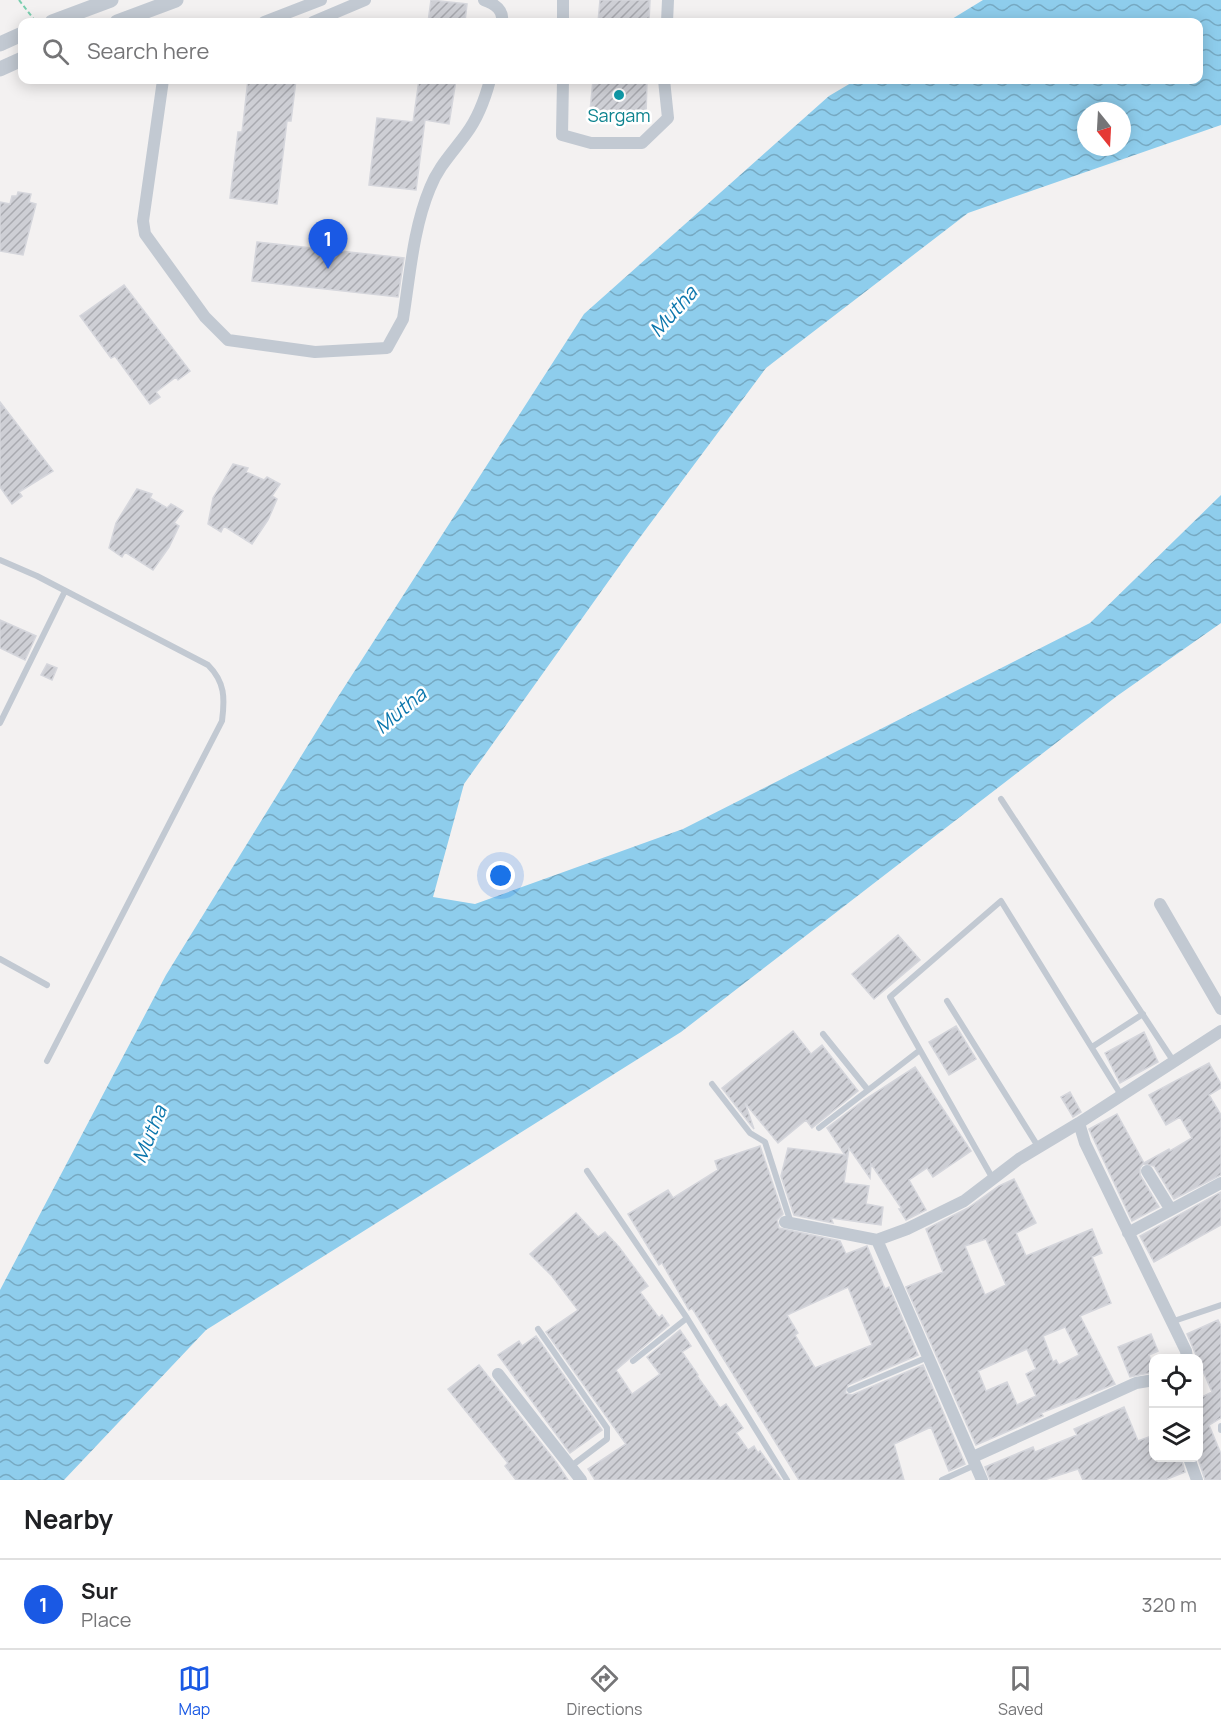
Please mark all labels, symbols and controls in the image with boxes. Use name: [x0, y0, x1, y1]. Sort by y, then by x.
search box: [18, 18, 1203, 84]
icon: search: [39, 35, 72, 68]
text: Search here: [87, 36, 209, 66]
marker: Sargam: [612, 88, 626, 102]
north arrow: [1077, 102, 1131, 156]
place label: Sargam: [587, 103, 651, 127]
pin: 1: [308, 220, 348, 269]
water label: Mutha: [643, 279, 704, 342]
water label: Mutha: [368, 680, 432, 740]
your location: [486, 861, 515, 890]
water label: Mutha: [125, 1100, 173, 1167]
map controls: [1149, 1354, 1203, 1462]
button: locate: [1149, 1354, 1203, 1408]
button: layers: [1149, 1408, 1203, 1462]
text: Nearby: [24, 1501, 113, 1537]
text: Sur: [81, 1576, 118, 1606]
text: 1: [39, 1591, 48, 1618]
text: 320 m: [1141, 1591, 1197, 1618]
text: Place: [81, 1606, 131, 1633]
tab: Map: [178, 1662, 211, 1720]
tab: Directions: [567, 1662, 642, 1720]
tab: Saved: [998, 1662, 1043, 1720]

